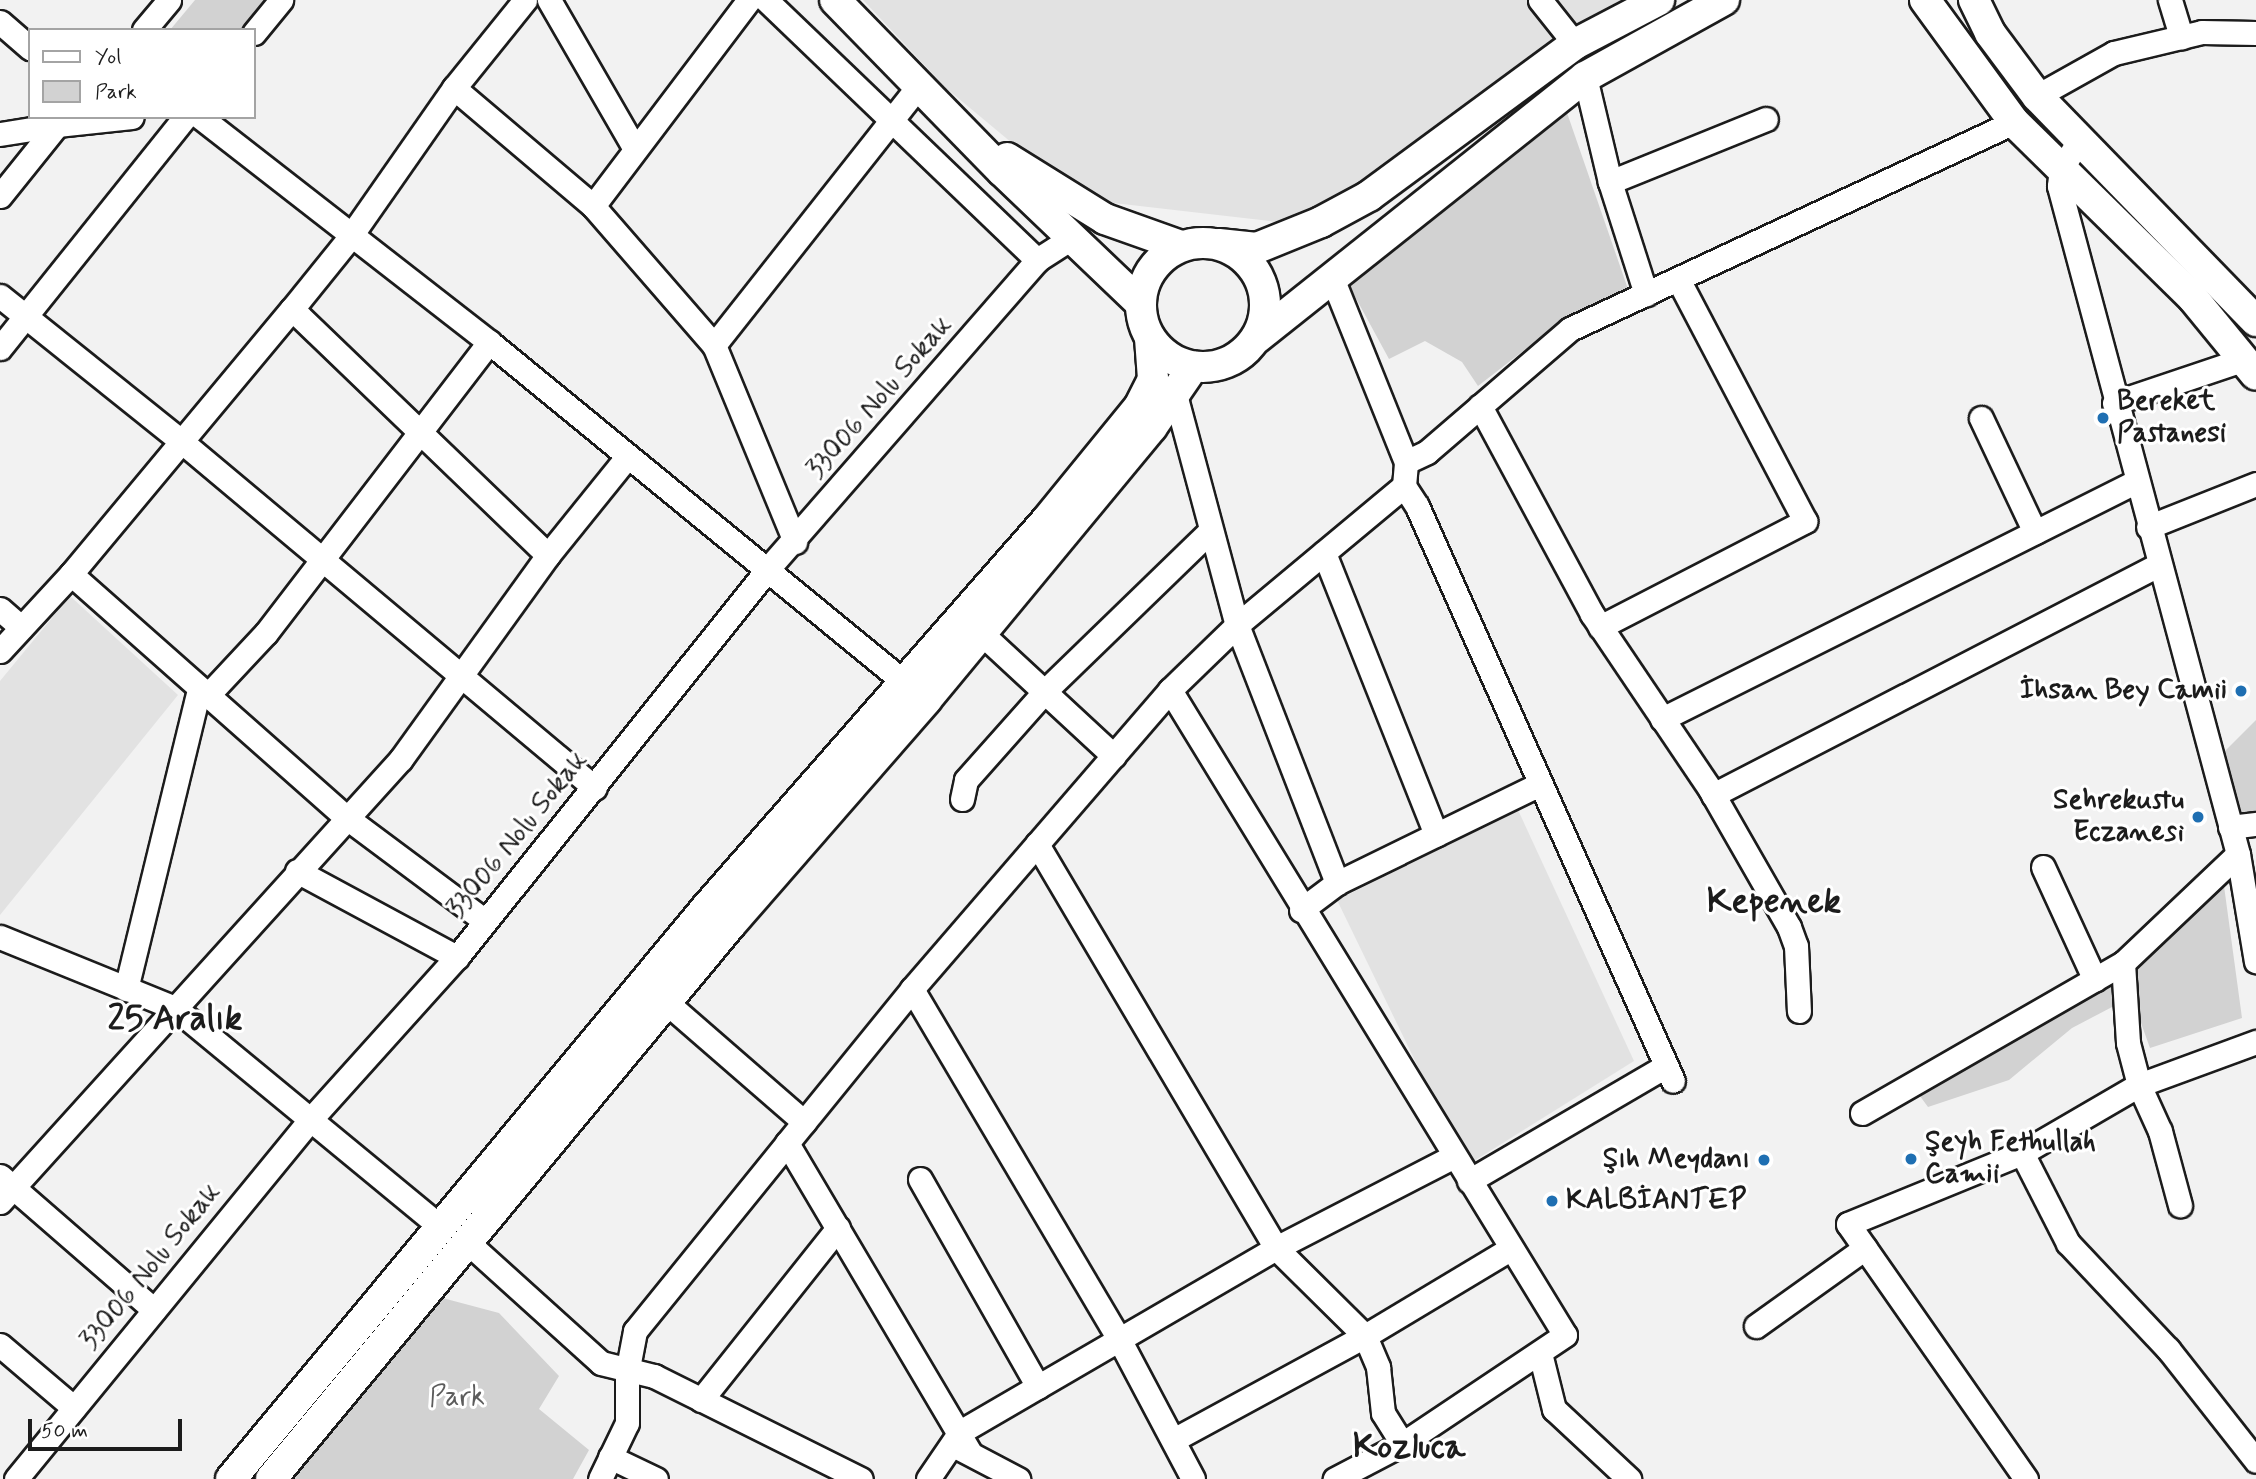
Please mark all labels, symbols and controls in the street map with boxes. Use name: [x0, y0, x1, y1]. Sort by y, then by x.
legend: [28, 28, 256, 119]
text: Yol: [95, 43, 121, 71]
text: Park: [95, 78, 137, 106]
street label: 33006 Nolu Sokak: [800, 310, 960, 486]
place label: Bereket Pastanesi: [2117, 385, 2226, 451]
marker: Bereket Pastanesi: [2095, 410, 2111, 426]
place label: İhsan Bey Camii: [2014, 674, 2227, 708]
marker: İhsan Bey Camii: [2233, 683, 2249, 699]
street label: 33006 Nolu Sokak: [441, 745, 595, 925]
place label: Sehrekustu Eczanesi: [2053, 784, 2184, 850]
marker: Sehrekustu Eczanesi: [2190, 809, 2206, 825]
district label: Kepenek: [1707, 881, 1841, 923]
district label: 25 Aralık: [108, 998, 242, 1040]
place label: Şeyh Fethullah Camii: [1925, 1126, 2095, 1192]
place label: Şıh Meydanı: [1603, 1143, 1750, 1177]
marker: Şeyh Fethullah Camii: [1903, 1151, 1919, 1167]
marker: Şıh Meydanı: [1756, 1152, 1772, 1168]
street label: 33006 Nolu Sokak: [74, 1177, 228, 1357]
place label: KALBİANTEP: [1566, 1184, 1746, 1218]
marker: KALBİANTEP: [1544, 1193, 1560, 1209]
park label: Park: [429, 1381, 485, 1415]
scale bar: [32, 1406, 186, 1450]
text: 50 m: [41, 1417, 88, 1445]
district label: Kozluca: [1353, 1426, 1465, 1468]

